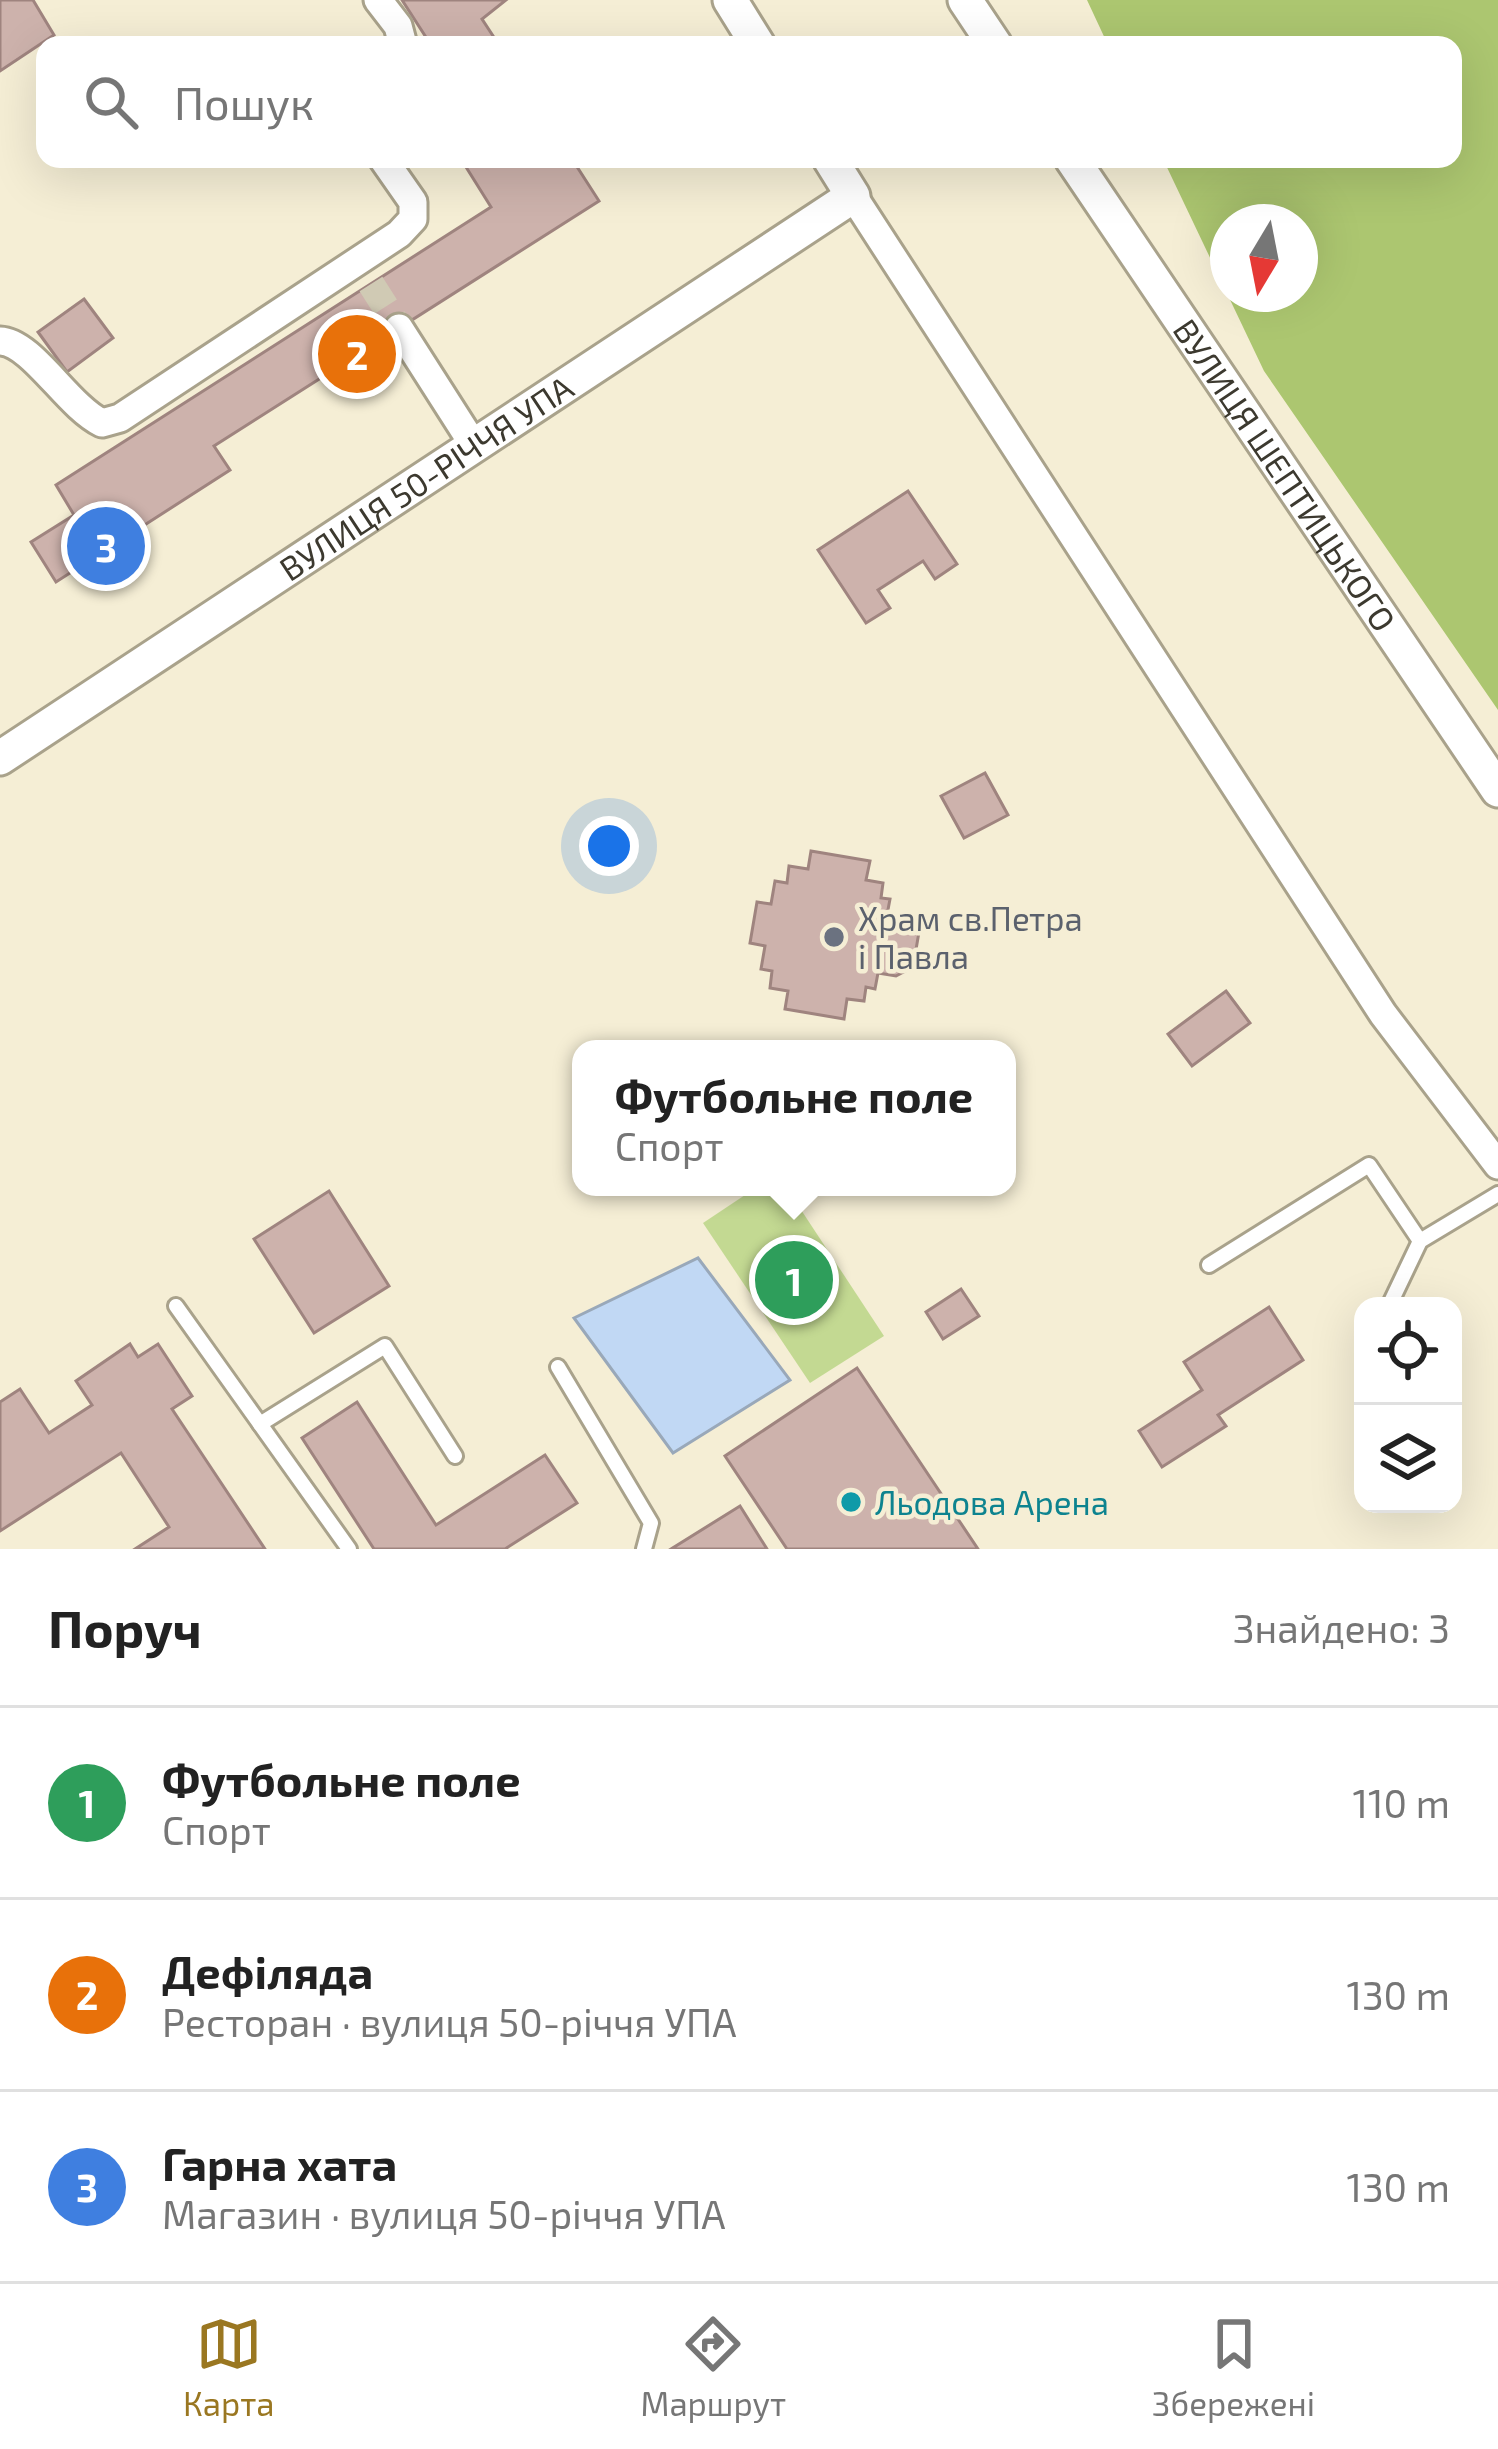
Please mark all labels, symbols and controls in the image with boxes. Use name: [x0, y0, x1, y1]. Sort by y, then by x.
search box: [36, 36, 1462, 168]
icon: search: [78, 69, 144, 135]
text: Пошук: [174, 75, 314, 129]
north arrow: [1210, 204, 1318, 312]
pin: 2: [318, 309, 396, 399]
street label: ВУЛИЦЯ ШЕПТИЦЬКОГО: [1166, 311, 1405, 639]
street label: ВУЛИЦЯ 50-РІЧЧЯ УПА: [272, 366, 580, 588]
pin: 3: [67, 501, 145, 591]
your location: [579, 816, 639, 876]
place label: Храм св.Петра і Павла: [858, 898, 1083, 976]
marker: Храм св.Петра і Павла: [821, 924, 847, 950]
popup: [572, 1040, 1016, 1196]
text: Футбольне поле: [615, 1068, 973, 1122]
text: Спорт: [615, 1122, 724, 1169]
pin: 1: [755, 1235, 833, 1325]
map controls: [1354, 1297, 1462, 1513]
button: locate: [1354, 1297, 1462, 1405]
button: layers: [1354, 1405, 1462, 1513]
place label: Льодова Арена: [875, 1482, 1109, 1522]
marker: Льодова Арена: [838, 1489, 864, 1515]
text: Поруч: [48, 1597, 202, 1658]
text: Знайдено: 3: [1233, 1604, 1450, 1651]
text: Футбольне поле: [162, 1752, 521, 1806]
text: 1: [79, 1779, 95, 1826]
text: 110 m: [1353, 1779, 1450, 1826]
text: Спорт: [162, 1806, 271, 1853]
text: Дефіляда: [162, 1944, 373, 1998]
text: 2: [76, 1971, 98, 2018]
text: 130 m: [1346, 1971, 1450, 2018]
text: Ресторан · вулиця 50-річчя УПА: [162, 1998, 736, 2045]
text: Гарна хата: [162, 2136, 397, 2190]
text: 3: [76, 2163, 98, 2210]
text: 130 m: [1346, 2163, 1450, 2210]
text: Магазин · вулиця 50-річчя УПА: [162, 2190, 726, 2237]
tab: Карта: [183, 2311, 275, 2423]
tab: Маршрут: [640, 2311, 786, 2423]
tab: Збережені: [1152, 2311, 1315, 2423]

